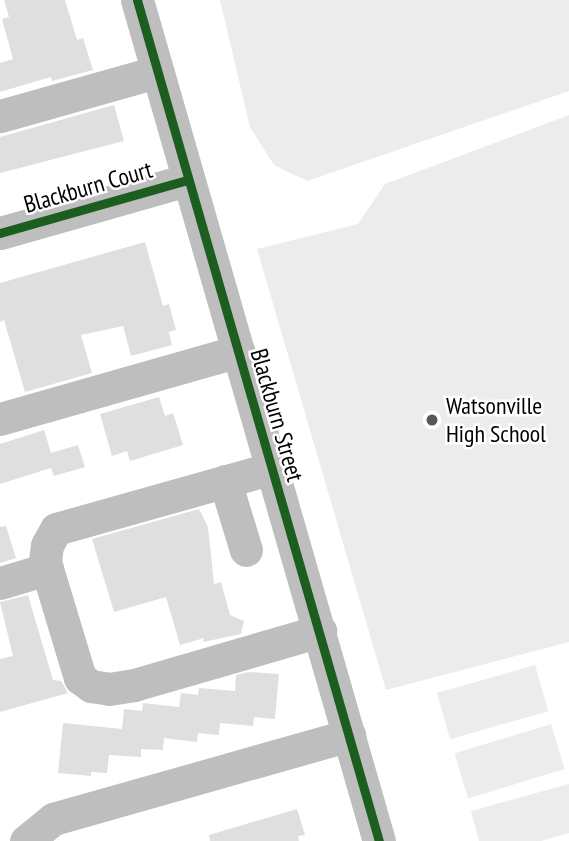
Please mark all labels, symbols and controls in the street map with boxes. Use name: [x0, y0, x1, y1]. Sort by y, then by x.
street label: Blackburn Court: [20, 155, 156, 219]
street label: Blackburn Street: [244, 345, 310, 485]
place label: Watsonville High School: [446, 392, 546, 448]
marker: Watsonville High School: [424, 412, 440, 428]

